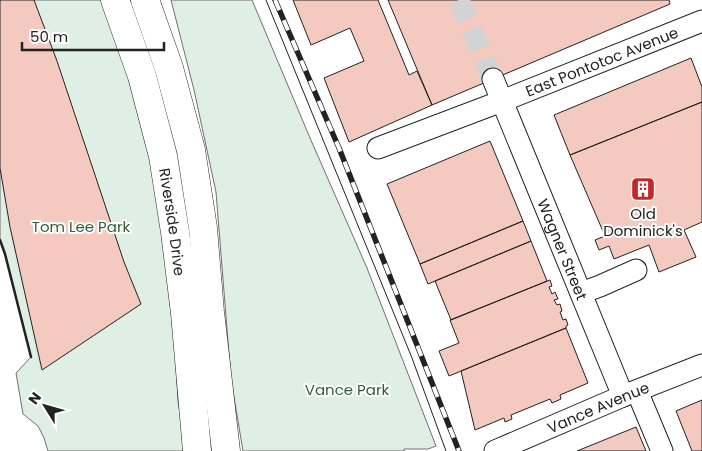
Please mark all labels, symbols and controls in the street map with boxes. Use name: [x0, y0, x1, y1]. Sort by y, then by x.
scale bar: [22, 20, 165, 52]
street label: East Pontotoc Avenue: [522, 21, 681, 101]
text: 50 m: [30, 26, 68, 47]
street label: Riverside Drive: [155, 166, 191, 277]
building icon: Old Dominick's: [630, 176, 656, 202]
street label: Wagner Street: [533, 196, 593, 303]
place label: Old Dominick's: [603, 203, 683, 241]
park label: Tom Lee Park: [32, 216, 130, 237]
street label: Vance Avenue: [544, 376, 652, 438]
park label: Vance Park: [305, 379, 389, 400]
north arrow: [20, 381, 70, 431]
text: N: [23, 388, 46, 408]

